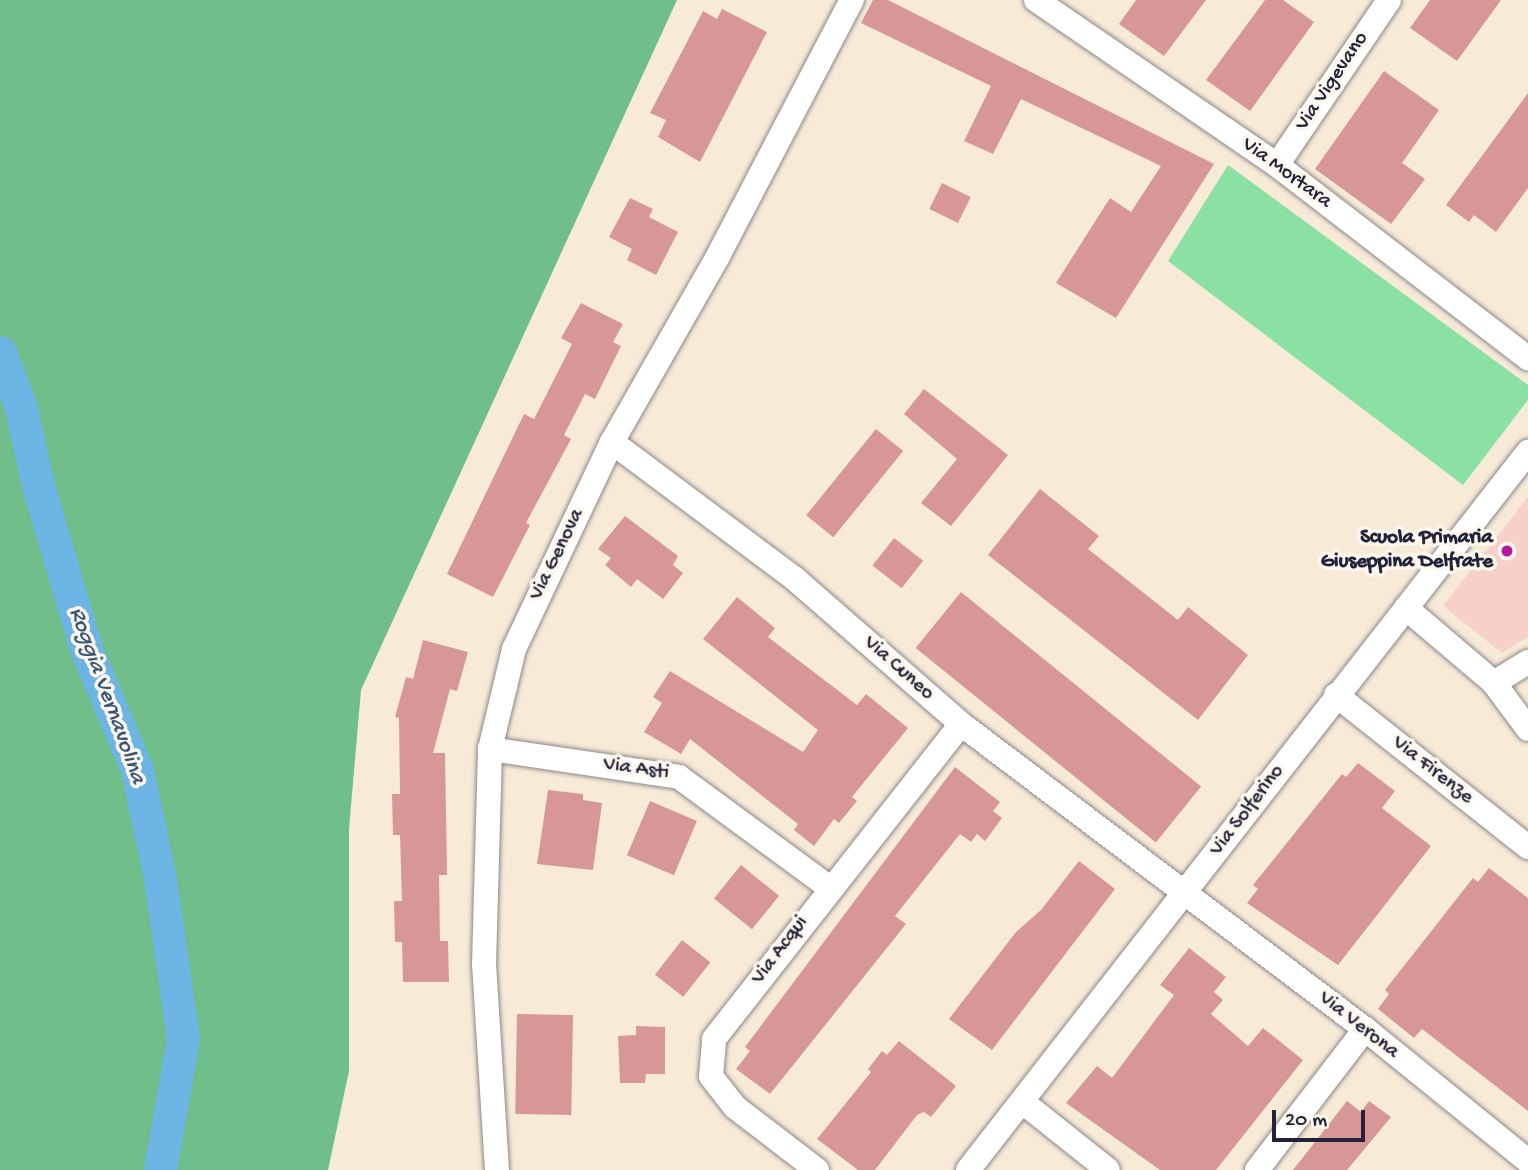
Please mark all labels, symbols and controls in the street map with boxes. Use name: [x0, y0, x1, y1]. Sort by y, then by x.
street label: Via Vigevano: [1291, 28, 1375, 136]
street label: Via Mortara: [1236, 133, 1336, 215]
street label: Via Genova: [525, 505, 591, 605]
place label: Scuola Primaria Giuseppina Delfrate: [1321, 526, 1493, 576]
marker: Scuola Primaria Giuseppina Delfrate: [1499, 543, 1515, 559]
water label: Roggia Vernavolina: [61, 604, 151, 788]
street label: Via Cuneo: [857, 631, 939, 707]
street label: Via Firenze: [1386, 731, 1478, 811]
street label: Via Asti: [602, 753, 670, 787]
street label: Via Solferino: [1205, 760, 1291, 862]
street label: Via Acqui: [747, 912, 815, 990]
street label: Via Verona: [1313, 987, 1403, 1065]
scale bar: [1276, 1096, 1369, 1140]
text: 20 m: [1285, 1109, 1327, 1134]

